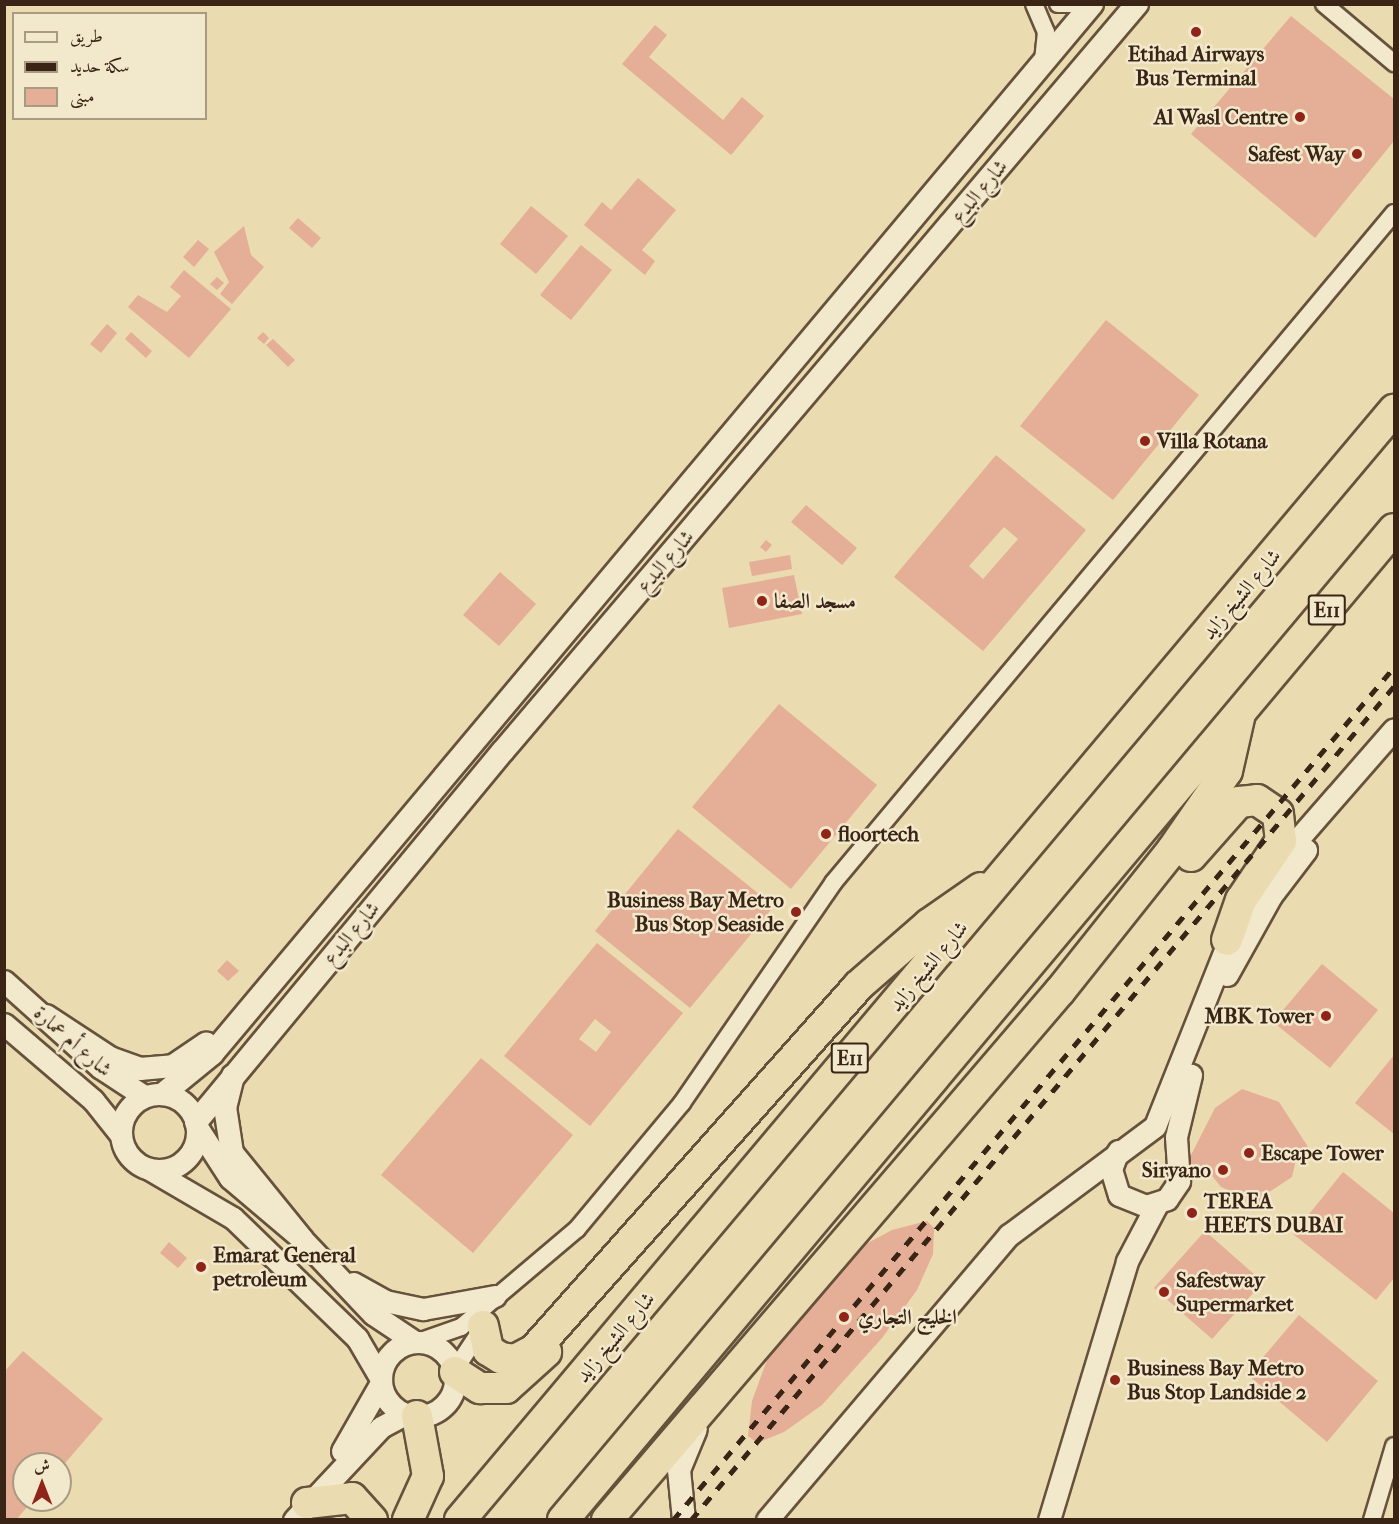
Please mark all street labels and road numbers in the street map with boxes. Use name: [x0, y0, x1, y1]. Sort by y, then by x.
street label: شارع البدع: [945, 154, 1013, 228]
street label: شارع البدع: [631, 524, 699, 598]
street label: شارع الشيخ زايد: [1196, 543, 1286, 645]
road number: E11: [1308, 593, 1346, 627]
street label: شارع البدع: [317, 896, 385, 970]
street label: شارع الشيخ زايد: [883, 915, 973, 1017]
street label: شارع أم عمارة: [29, 1000, 117, 1082]
road number: E11: [830, 1041, 870, 1075]
street label: شارع الشيخ زايد: [570, 1286, 660, 1388]

